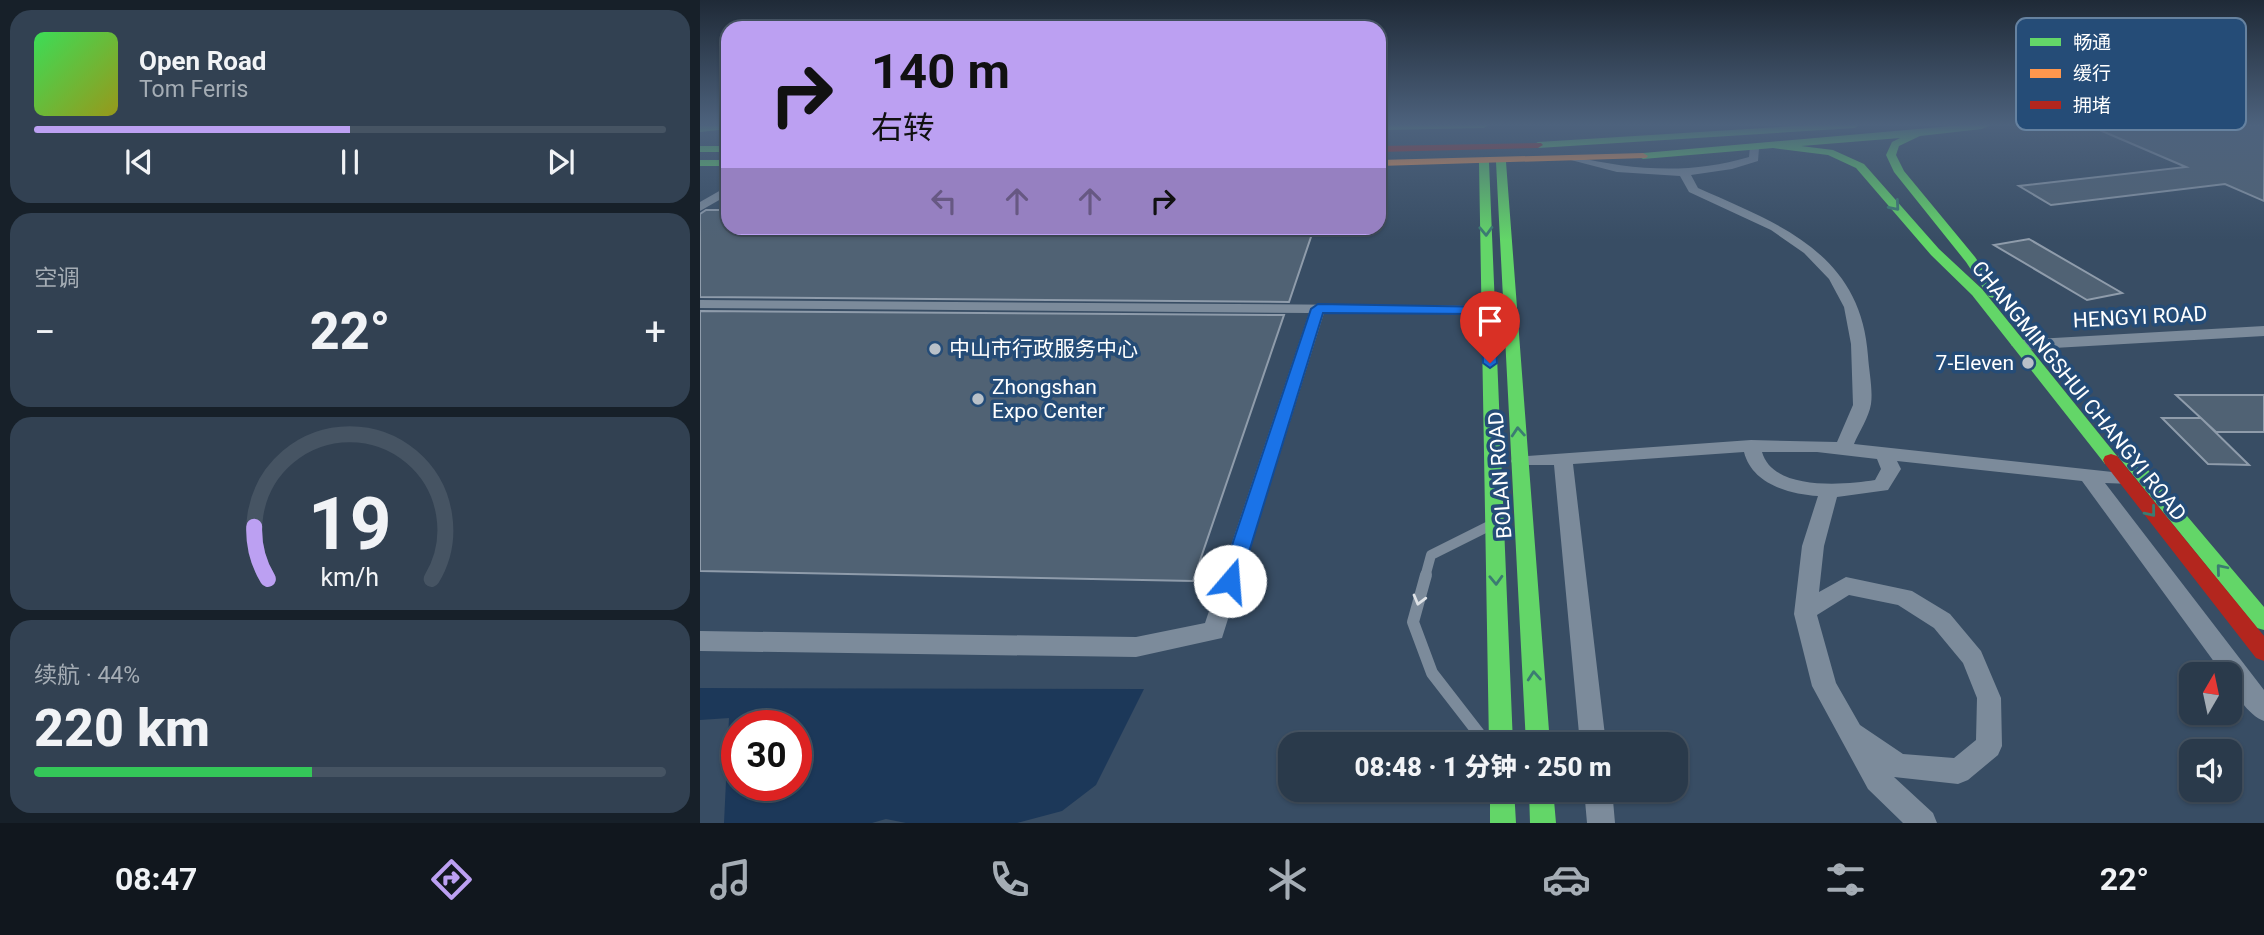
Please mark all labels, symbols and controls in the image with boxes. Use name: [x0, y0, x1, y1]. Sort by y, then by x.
legend: [2016, 18, 2246, 130]
text: 畅通: [2073, 31, 2111, 54]
text: 140 m: [871, 43, 1010, 100]
text: Open Road: [139, 46, 267, 76]
icon: right: [756, 49, 847, 140]
text: 缓行: [2073, 62, 2111, 85]
text: Tom Ferris: [139, 76, 248, 103]
text: 拥堵: [2073, 94, 2111, 117]
text: 右转: [871, 109, 935, 147]
icon: previous: [120, 143, 158, 181]
icon: pause: [331, 143, 369, 181]
icon: next: [542, 143, 580, 181]
icon: left: [925, 182, 963, 220]
icon: ahead: [998, 182, 1036, 220]
icon: ahead: [1071, 182, 1109, 220]
icon: right: [1144, 182, 1182, 220]
one-way arrow: [1887, 198, 1899, 211]
one-way arrow: [1478, 226, 1494, 236]
street label: CHANGMINGSHUI CHANGYI ROAD: [1967, 256, 2191, 526]
text: 空调: [34, 265, 80, 292]
pin: [1460, 291, 1520, 363]
text: 22°: [310, 301, 390, 362]
street label: HENGYI ROAD: [2072, 301, 2208, 333]
icon: arrive: [1471, 302, 1509, 340]
text: −: [34, 310, 56, 354]
text: +: [644, 310, 666, 354]
place label: 中山市行政服务中心: [949, 337, 1138, 361]
marker: 中山市行政服务中心: [927, 341, 943, 357]
place label: 7-Eleven: [1936, 351, 2014, 375]
marker: 7-Eleven: [2020, 355, 2036, 371]
place label: Zhongshan Expo Center: [992, 375, 1105, 423]
marker: Zhongshan Expo Center: [970, 391, 986, 407]
street label: BOLAN ROAD: [1484, 411, 1516, 539]
one-way arrow: [1511, 426, 1526, 437]
text: 19: [308, 482, 392, 568]
one-way arrow: [2142, 504, 2155, 516]
position arrow: [1193, 544, 1267, 618]
text: km/h: [321, 563, 379, 592]
one-way arrow: [2216, 564, 2229, 577]
one-way arrow: [1489, 575, 1504, 586]
one-way arrow: [1413, 594, 1427, 606]
text: 续航 · 44%: [34, 662, 140, 689]
north arrow: [2179, 662, 2242, 724]
map controls: [2179, 662, 2242, 802]
one-way arrow: [1526, 670, 1541, 681]
text: 220 km: [34, 698, 210, 759]
speed limit sign: 30: [721, 710, 812, 801]
button: sound: [2179, 739, 2242, 802]
text: 08:48 · 1 分钟 · 250 m: [1354, 752, 1612, 782]
icon: directions: [427, 855, 476, 904]
icon: music: [706, 855, 755, 904]
icon: phone: [985, 855, 1034, 904]
icon: climate: [1263, 855, 1312, 904]
icon: car: [1542, 855, 1591, 904]
icon: filters: [1821, 855, 1870, 904]
text: 08:47: [115, 860, 197, 898]
text: 22°: [2100, 860, 2149, 898]

